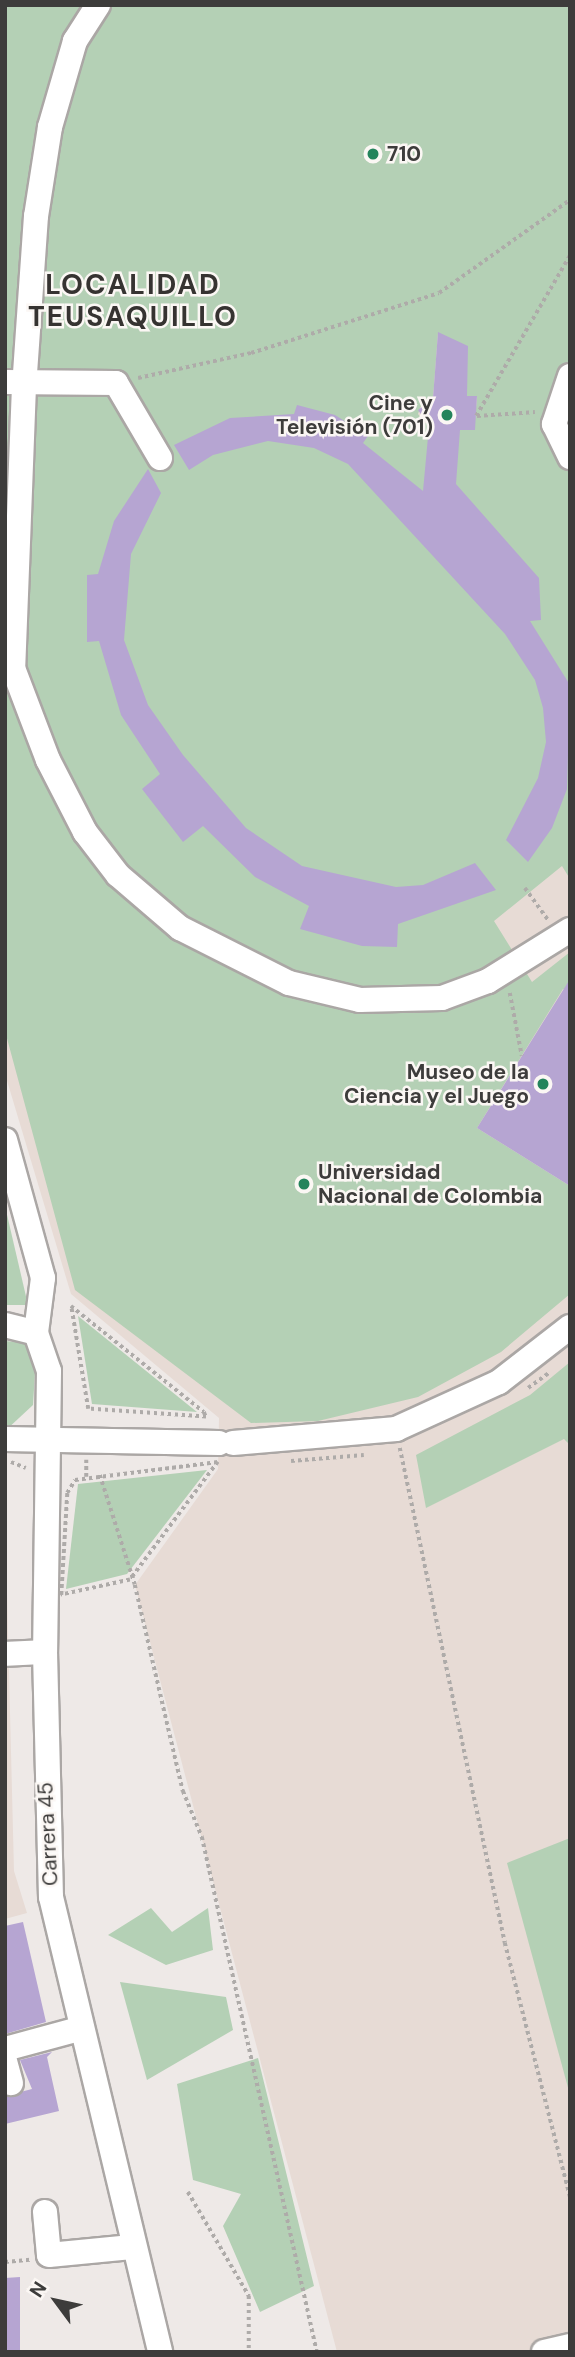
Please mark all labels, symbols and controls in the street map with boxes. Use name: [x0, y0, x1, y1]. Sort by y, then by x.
place label: 710: [387, 141, 421, 167]
marker: 710: [365, 146, 381, 162]
district label: LOCALIDAD TEUSAQUILLO: [29, 268, 237, 334]
place label: Cine y Televisión (701): [276, 390, 433, 440]
marker: Cine y Televisión (701): [439, 407, 455, 423]
place label: Museo de la Ciencia y el Juego: [344, 1059, 529, 1109]
marker: Museo de la Ciencia y el Juego: [535, 1076, 551, 1092]
place label: Universidad Nacional de Colombia: [318, 1159, 542, 1209]
marker: Universidad Nacional de Colombia: [296, 1176, 312, 1192]
street label: Carrera 45: [33, 1781, 63, 1887]
north arrow: [21, 2266, 91, 2336]
text: N: [24, 2277, 52, 2302]

